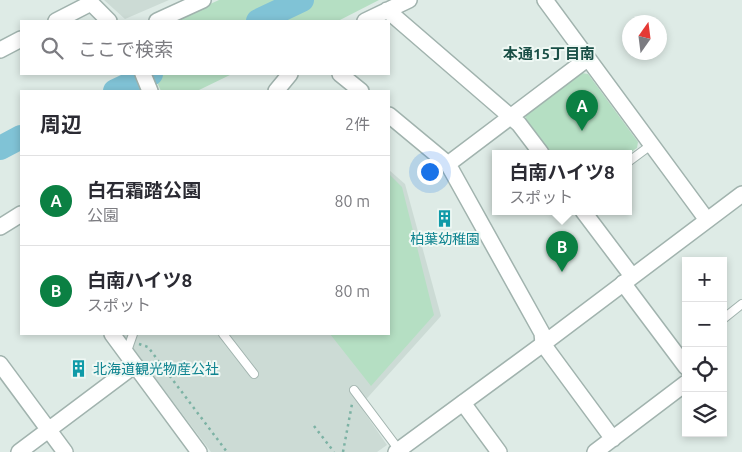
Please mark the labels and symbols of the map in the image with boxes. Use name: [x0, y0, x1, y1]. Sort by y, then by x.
north arrow: [622, 15, 667, 60]
district label: 本通15丁目南: [503, 45, 595, 62]
pin: A: [566, 90, 598, 131]
your location: [417, 159, 443, 185]
building icon: 柏葉幼稚園: [435, 209, 455, 229]
place label: 柏葉幼稚園: [410, 231, 480, 247]
pin: B: [546, 231, 578, 272]
building icon: 北海道観光物産公社: [69, 359, 89, 379]
place label: 北海道観光物産公社: [93, 361, 219, 377]

